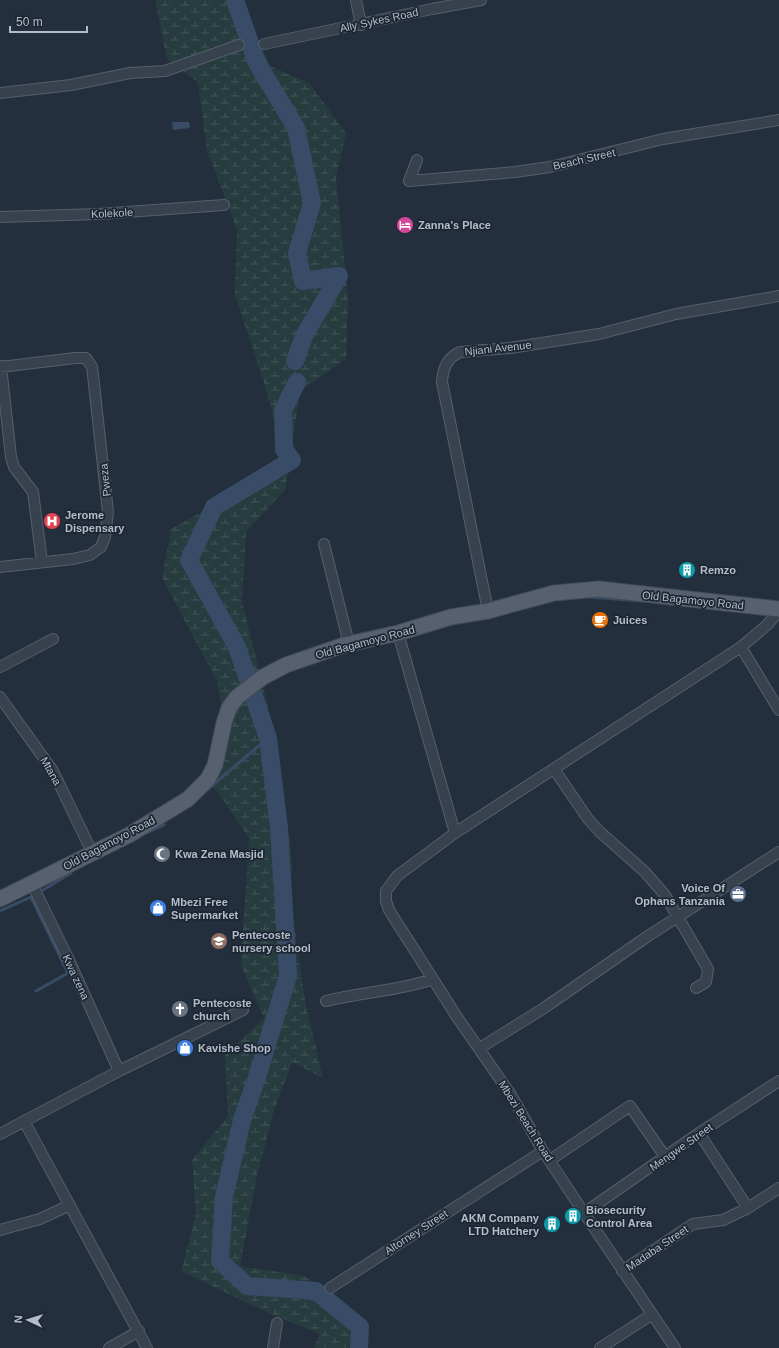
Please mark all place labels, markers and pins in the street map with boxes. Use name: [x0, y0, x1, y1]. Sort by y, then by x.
hotel icon: Zanna's Place: [395, 215, 415, 235]
place label: Zanna's Place: [418, 219, 491, 231]
place label: Jerome Dispensary: [65, 509, 125, 534]
hospital icon: Jerome Dispensary: [42, 511, 62, 531]
building icon: Remzo: [677, 560, 697, 580]
place label: Remzo: [700, 564, 736, 576]
cafe icon: Juices: [590, 610, 610, 630]
place label: Juices: [613, 614, 647, 626]
mosque icon: Kwa Zena Masjid: [152, 844, 172, 864]
place label: Kwa Zena Masjid: [175, 848, 264, 860]
place label: Voice Of Ophans Tanzania: [635, 882, 726, 907]
office icon: Voice Of Ophans Tanzania: [728, 884, 748, 904]
place label: Mbezi Free Supermarket: [171, 896, 239, 921]
shop icon: Mbezi Free Supermarket: [148, 898, 168, 918]
place label: Pentecoste nursery school: [232, 929, 311, 954]
school or university icon: Pentecoste nursery school: [209, 931, 229, 951]
place label: Pentecoste church: [193, 997, 252, 1022]
church icon: Pentecoste church: [170, 999, 190, 1019]
shop icon: Kavishe Shop: [175, 1038, 195, 1058]
place label: Kavishe Shop: [198, 1042, 271, 1054]
place label: Biosecurity Control Area: [586, 1204, 653, 1229]
building icon: Biosecurity Control Area: [563, 1206, 583, 1226]
place label: AKM Company LTD Hatchery: [461, 1212, 540, 1237]
building icon: AKM Company LTD Hatchery: [542, 1214, 562, 1234]

